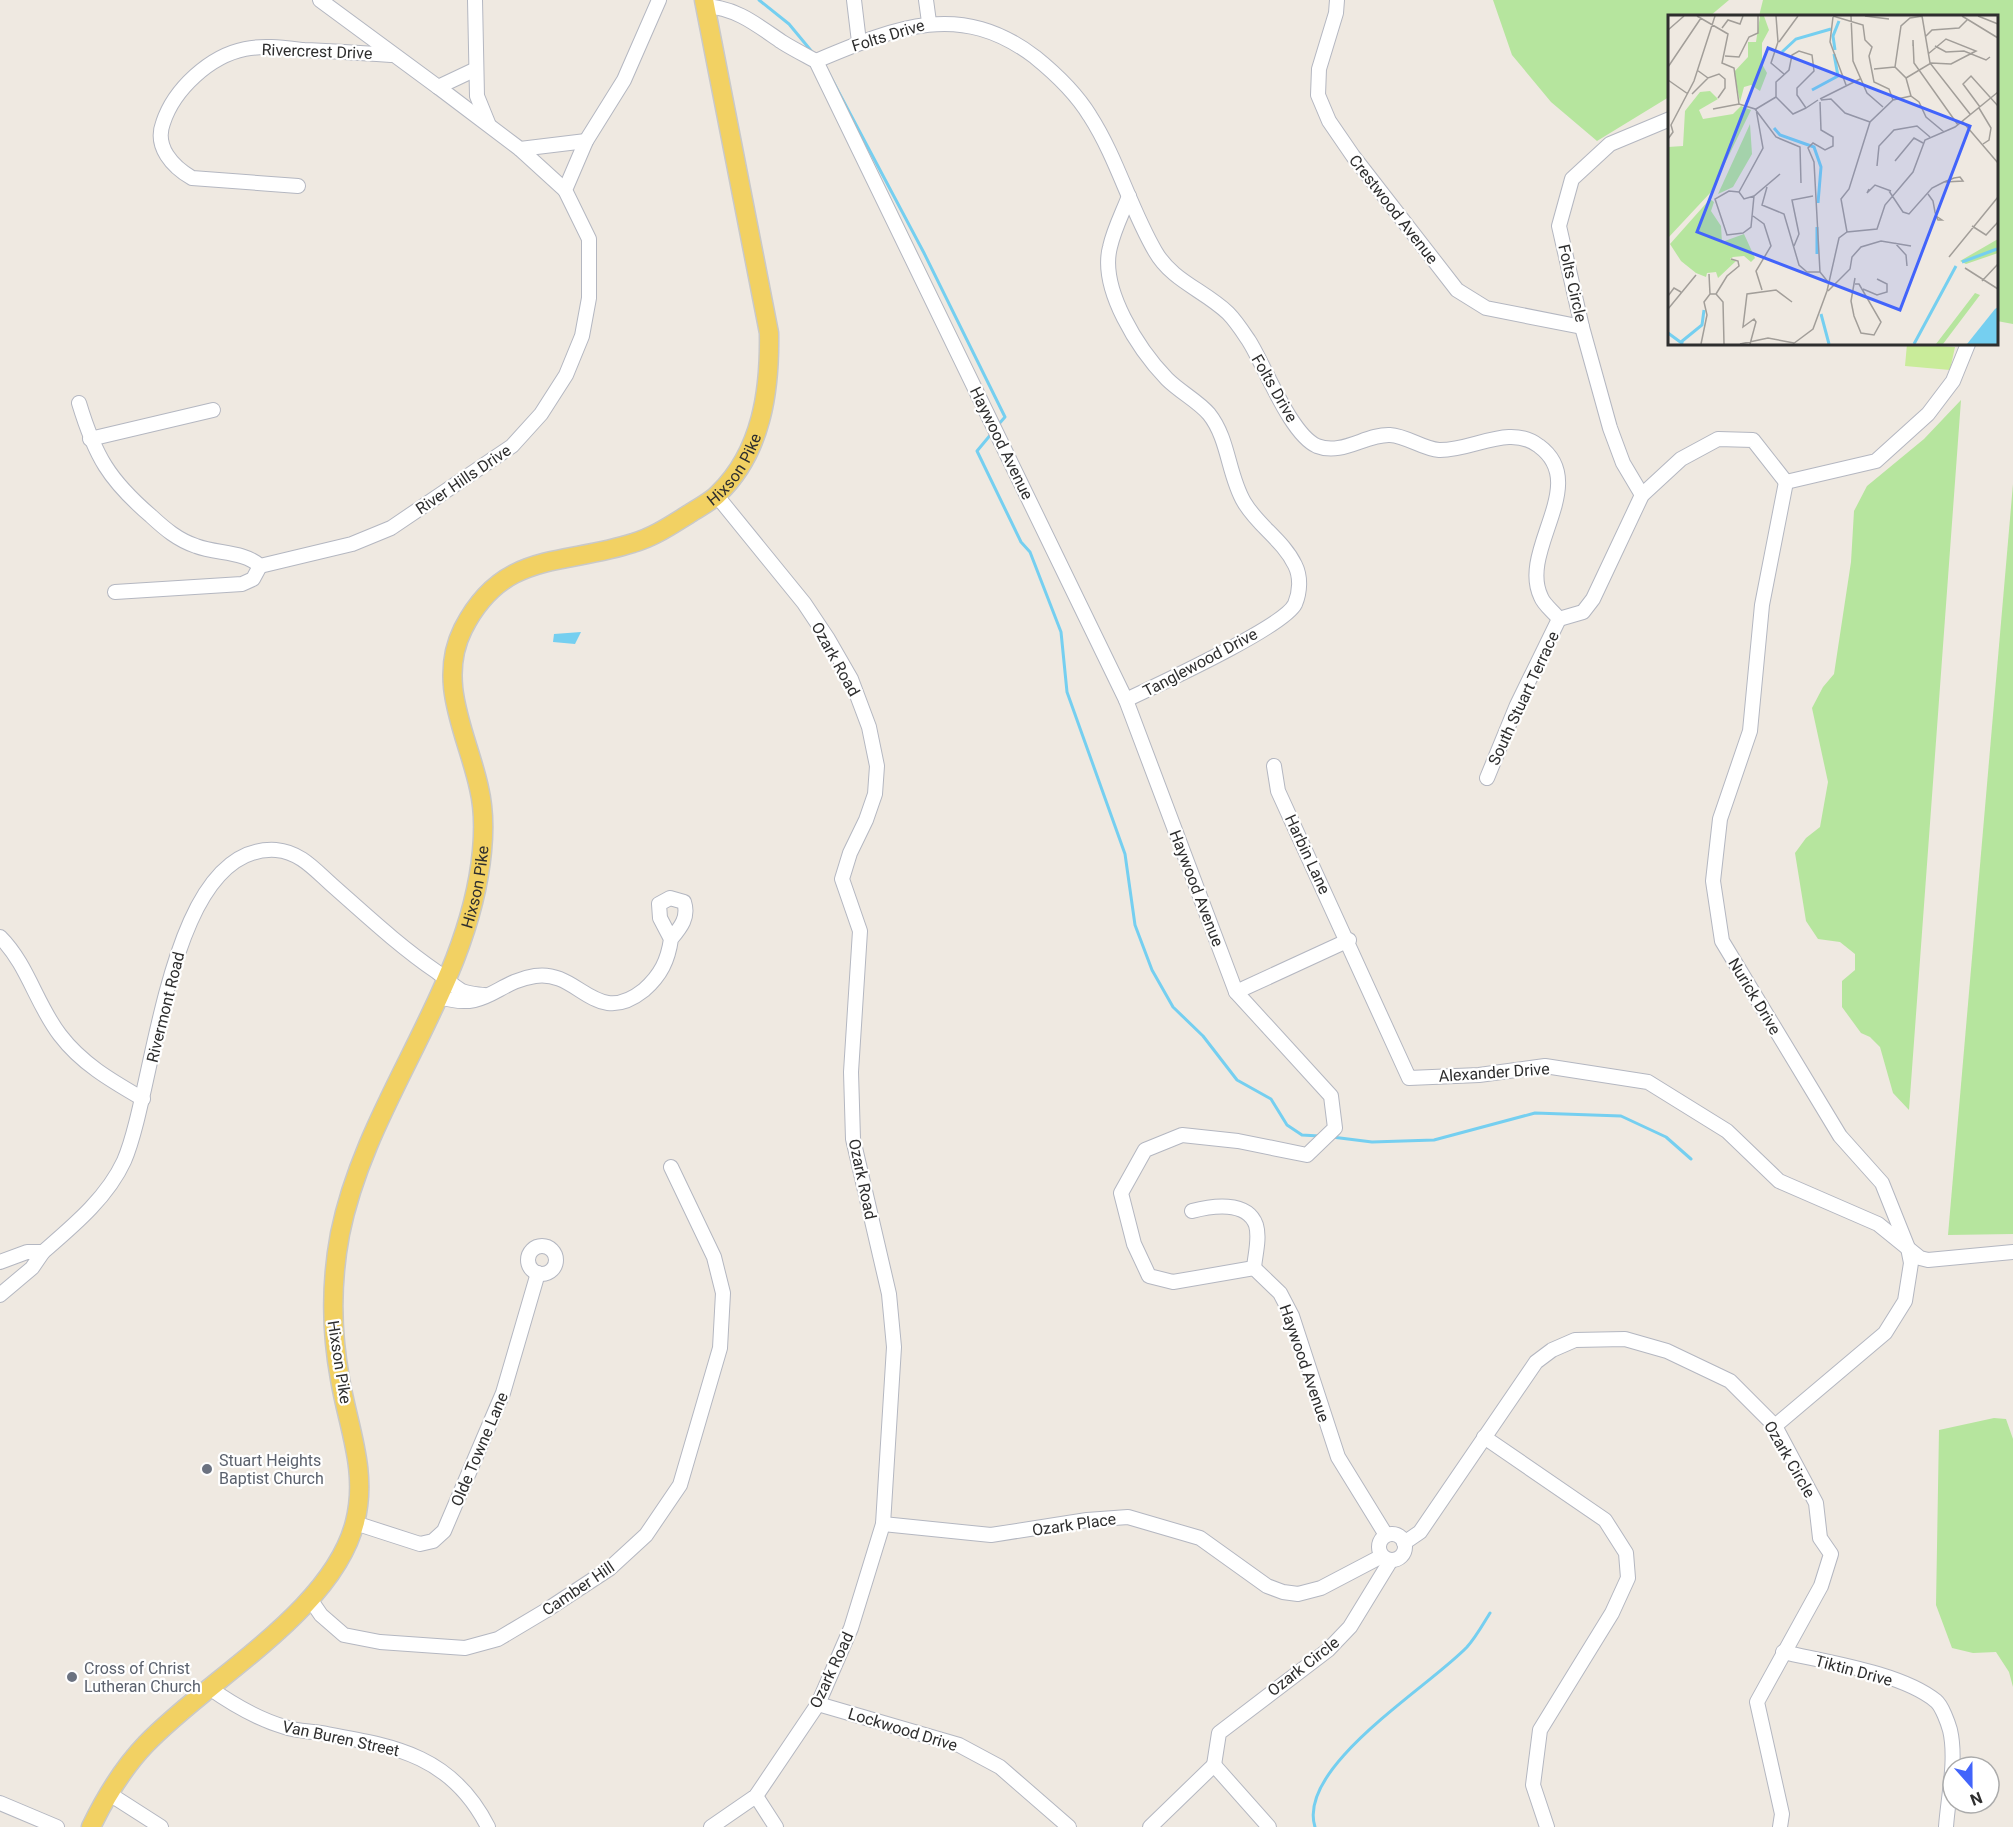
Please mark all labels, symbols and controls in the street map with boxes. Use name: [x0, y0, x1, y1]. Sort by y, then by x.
street label: Folts Drive: [849, 15, 927, 56]
inset map: [1668, 15, 1998, 345]
street label: Rivercrest Drive: [261, 40, 373, 63]
street label: Crestwood Avenue: [1345, 151, 1442, 268]
street label: Folts Circle: [1554, 242, 1591, 324]
street label: Folts Drive: [1248, 351, 1302, 426]
street label: Haywood Avenue: [966, 384, 1037, 503]
street label: Hixson Pike: [703, 431, 765, 510]
street label: River Hills Drive: [412, 441, 514, 518]
street label: Ozark Road: [807, 619, 864, 700]
street label: Tanglewood Drive: [1140, 624, 1261, 701]
street label: South Stuart Terrace: [1484, 628, 1563, 768]
street label: Harbin Lane: [1281, 811, 1334, 897]
street label: Haywood Avenue: [1166, 827, 1227, 949]
street label: Hixson Pike: [457, 845, 492, 931]
street label: Rivermont Road: [143, 950, 188, 1064]
street label: Nurick Drive: [1724, 955, 1785, 1038]
street label: Alexander Drive: [1438, 1059, 1550, 1086]
street label: Ozark Road: [845, 1137, 880, 1221]
street label: Haywood Avenue: [1275, 1302, 1334, 1424]
street label: Hixson Pike: [324, 1319, 355, 1405]
street label: Olde Towne Lane: [447, 1389, 512, 1509]
street label: Ozark Circle: [1760, 1417, 1819, 1501]
place label: Stuart Heights Baptist Church: [219, 1451, 324, 1488]
marker: Stuart Heights Baptist Church: [200, 1462, 214, 1476]
street label: Ozark Place: [1031, 1509, 1117, 1540]
street label: Camber Hill: [539, 1557, 618, 1620]
street label: Ozark Road: [806, 1629, 857, 1711]
street label: Ozark Circle: [1264, 1633, 1343, 1700]
street label: Tiktin Drive: [1813, 1651, 1895, 1690]
place label: Cross of Christ Lutheran Church: [84, 1659, 201, 1696]
marker: Cross of Christ Lutheran Church: [65, 1670, 79, 1684]
street label: Lockwood Drive: [846, 1704, 960, 1755]
street label: Van Buren Street: [281, 1717, 401, 1760]
north arrow: [1941, 1755, 2001, 1815]
text: N: [1968, 1788, 1985, 1809]

